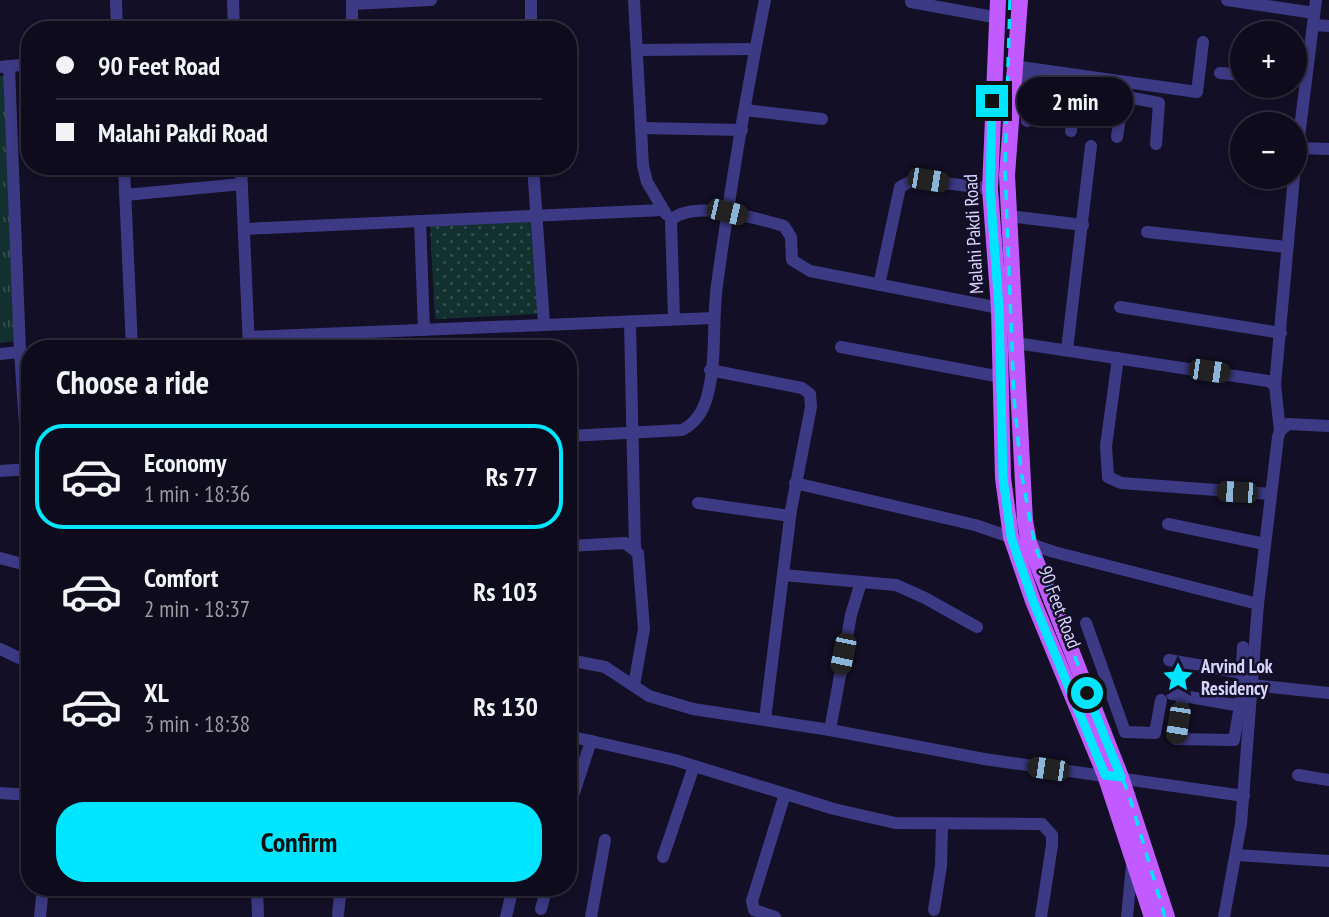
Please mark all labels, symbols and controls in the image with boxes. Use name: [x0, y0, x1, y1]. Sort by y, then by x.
map controls: [1230, 21, 1307, 189]
button: +: [1230, 21, 1307, 98]
text: 90 Feet Road: [98, 49, 220, 82]
callout: 2 min: [1016, 76, 1132, 126]
route end: [976, 85, 1008, 117]
text: 2 min: [1052, 87, 1098, 116]
button: −: [1230, 112, 1307, 189]
text: Malahi Pakdi Road: [98, 116, 268, 149]
car: [906, 166, 951, 194]
street label: Malahi Pakdi Road: [958, 173, 988, 295]
car: [705, 197, 750, 227]
car: [1187, 358, 1232, 384]
text: Choose a ride: [56, 361, 209, 403]
icon: car: [60, 445, 123, 508]
text: Economy: [144, 446, 226, 479]
text: Rs 77: [486, 460, 538, 493]
text: 1 min · 18:36: [144, 479, 250, 508]
car: [1216, 480, 1259, 504]
icon: car: [60, 560, 123, 623]
text: Comfort: [144, 561, 218, 594]
street label: 90 Feet Road: [1033, 562, 1087, 652]
text: Rs 103: [473, 575, 538, 608]
text: 2 min · 18:37: [144, 594, 250, 623]
car: [829, 631, 858, 677]
place label: Arvind Lok Residency: [1200, 654, 1273, 700]
place icon: Arvind Lok Residency: [1161, 660, 1195, 694]
icon: car: [60, 675, 123, 738]
text: XL: [144, 676, 169, 709]
route start: [1071, 677, 1103, 709]
text: Rs 130: [473, 690, 538, 723]
car: [1165, 701, 1192, 745]
text: 3 min · 18:38: [144, 709, 250, 738]
car: [1026, 756, 1071, 782]
button: Confirm: [56, 802, 542, 882]

